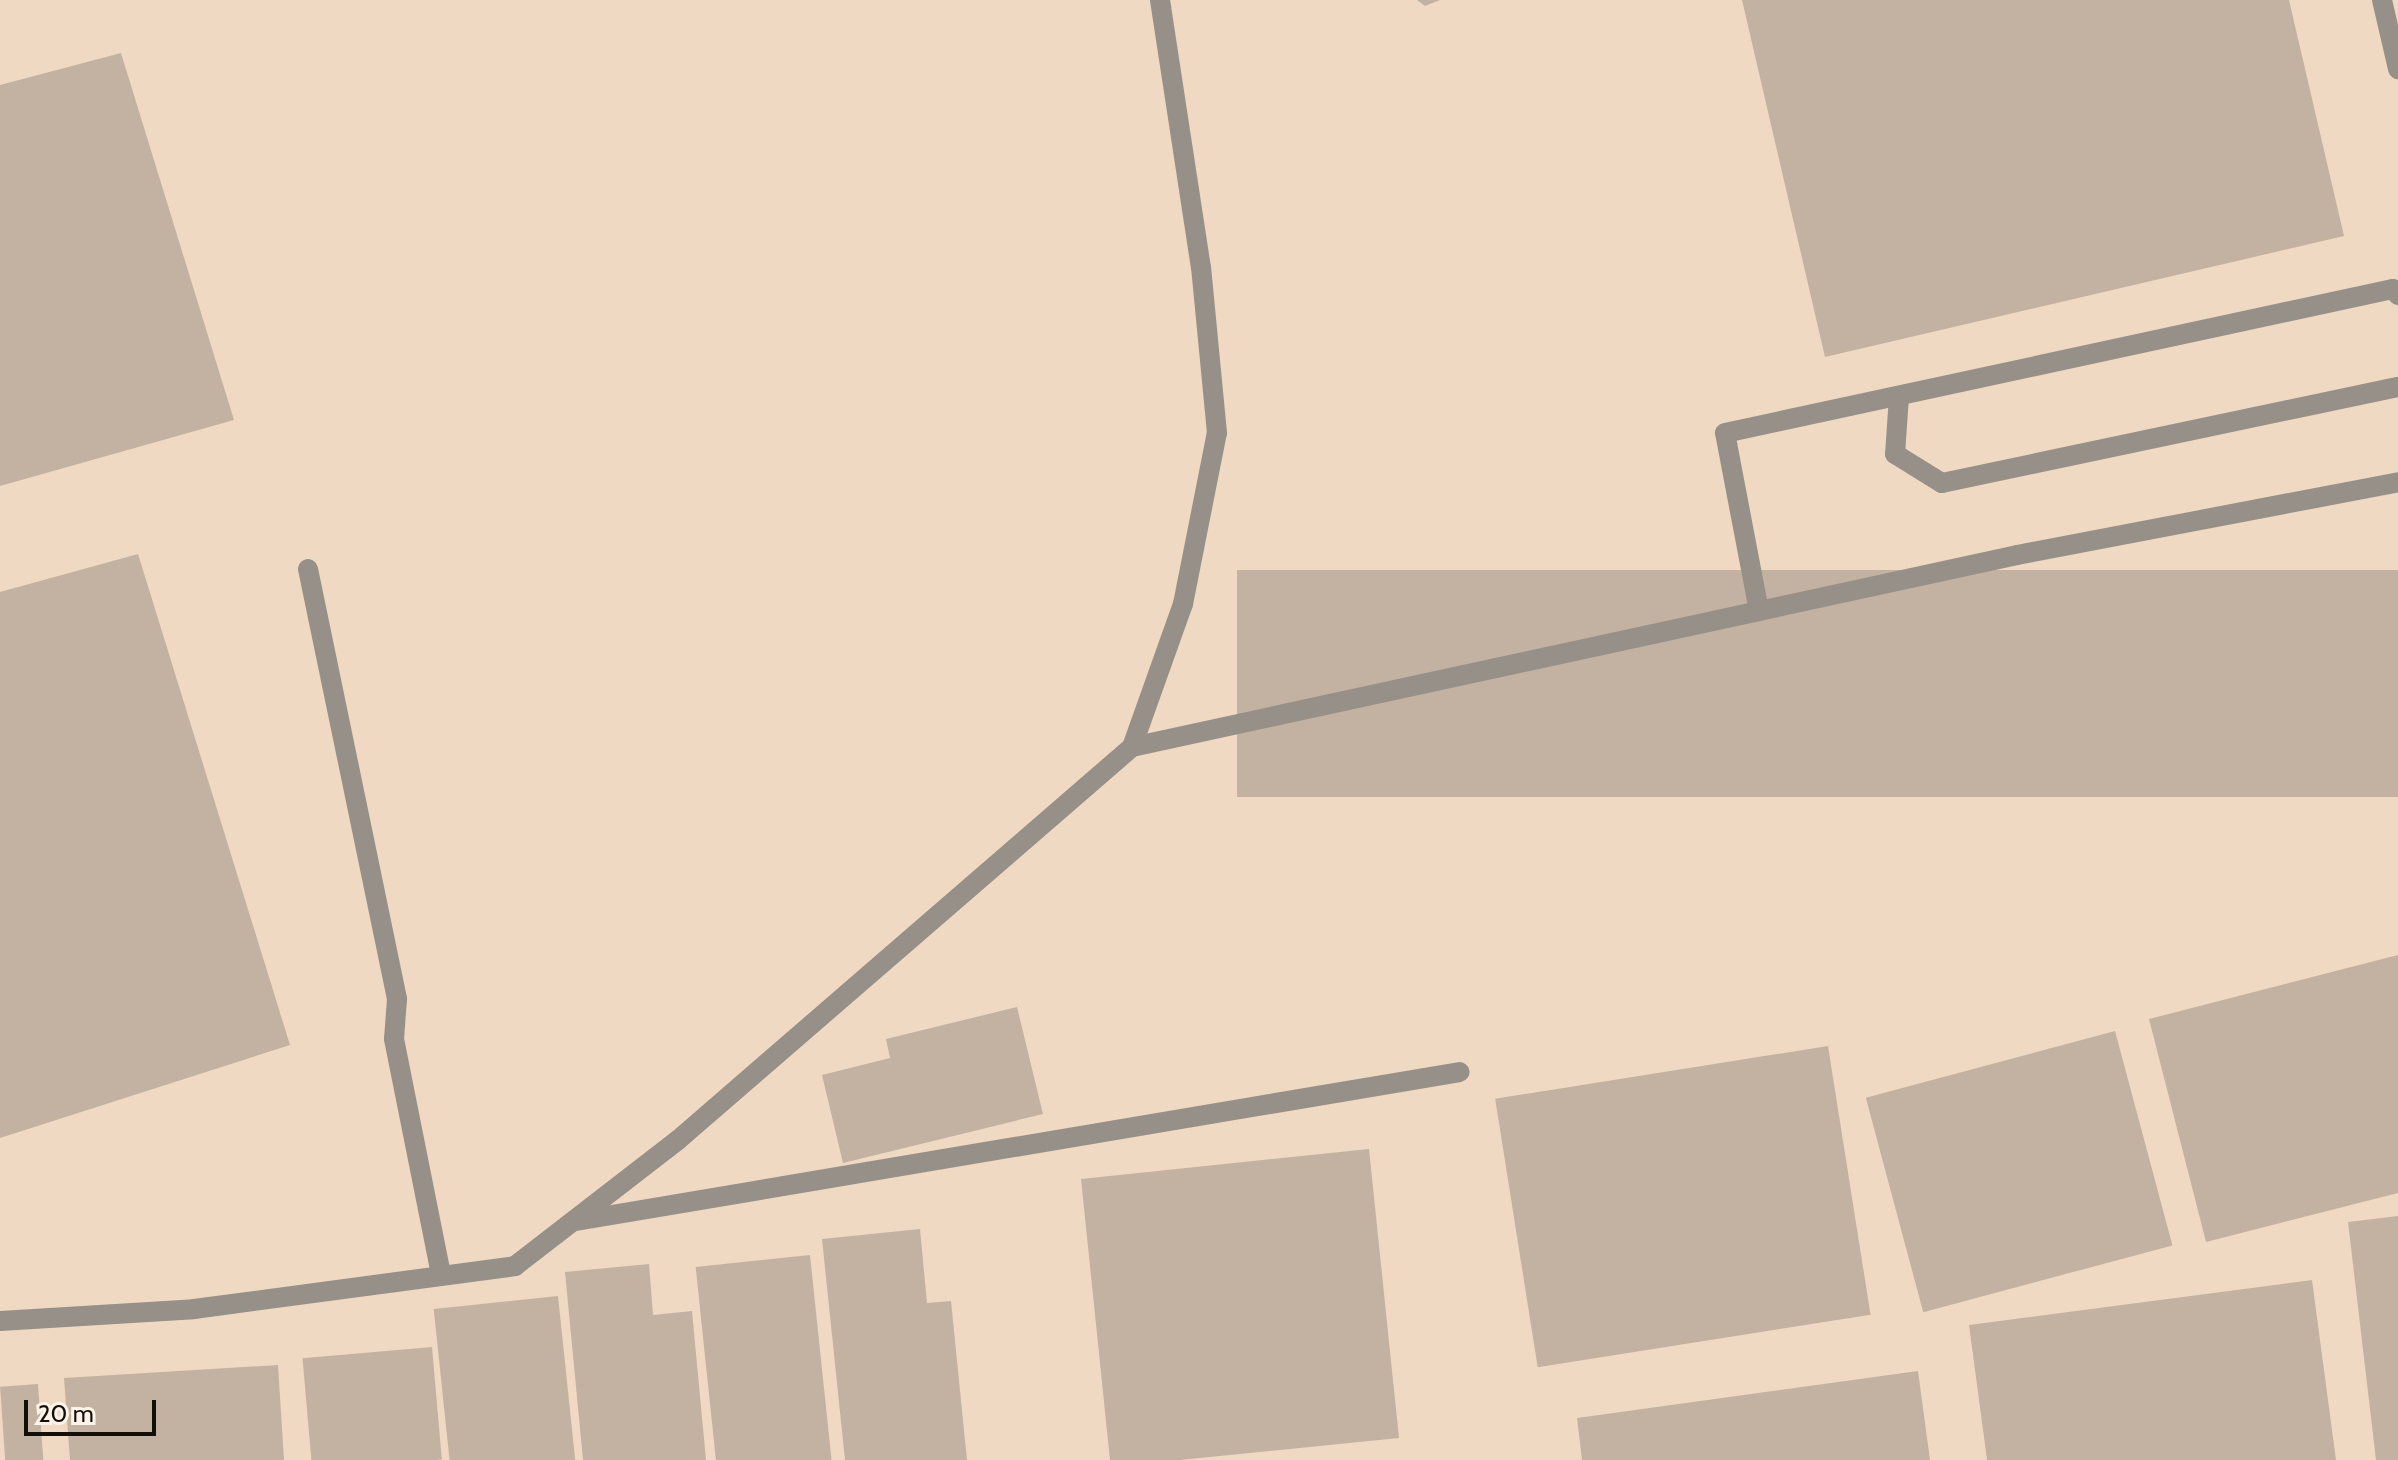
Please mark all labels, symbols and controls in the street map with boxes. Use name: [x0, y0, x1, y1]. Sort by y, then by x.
scale bar: [28, 1384, 160, 1434]
text: 20 m: [38, 1399, 94, 1428]

